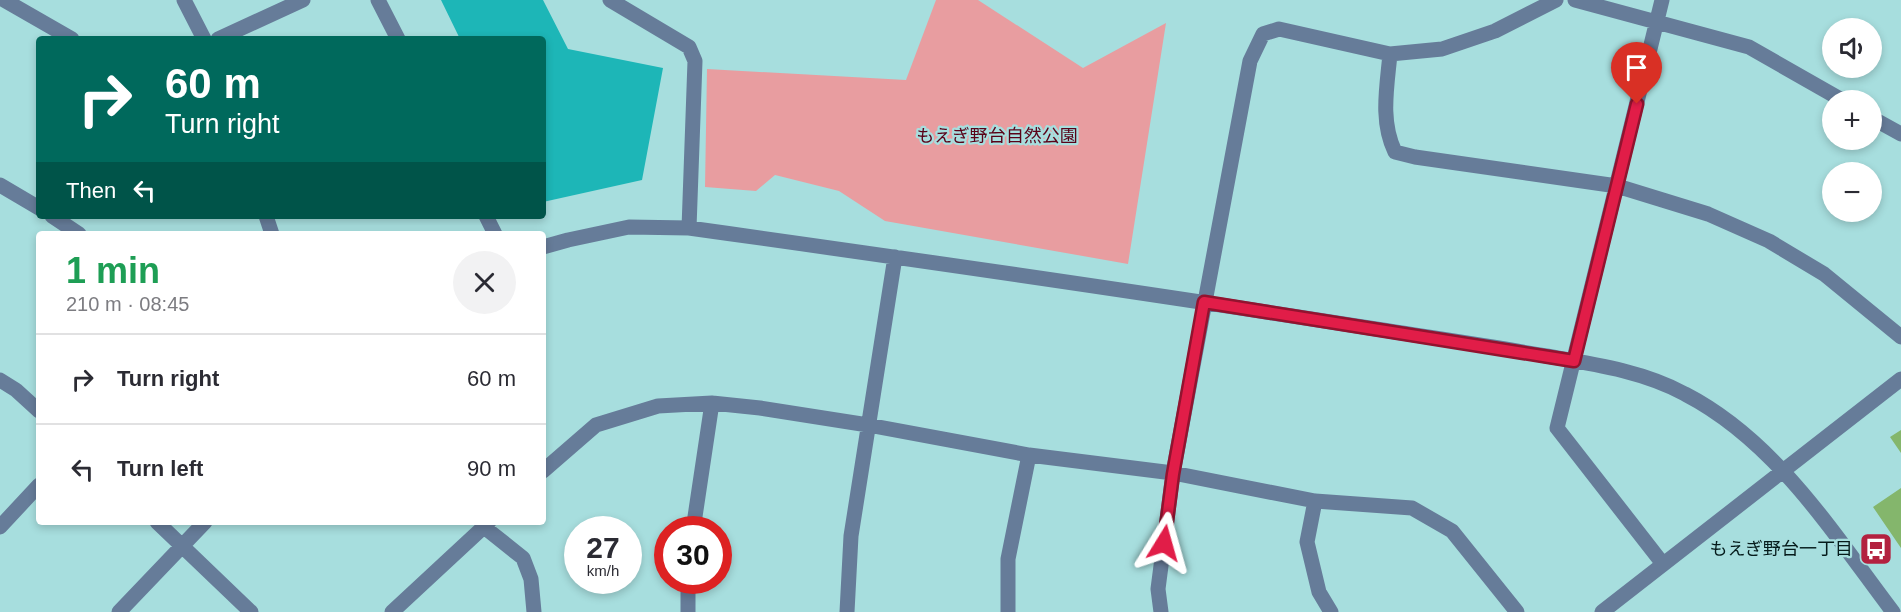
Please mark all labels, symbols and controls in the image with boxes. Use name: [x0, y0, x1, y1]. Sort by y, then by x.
map controls: [1822, 18, 1882, 222]
button: sound: [1822, 18, 1882, 78]
pin: [1611, 42, 1662, 104]
icon: arrive: [1620, 51, 1653, 84]
icon: right: [66, 60, 144, 138]
text: 60 m: [165, 60, 261, 107]
button: +: [1822, 90, 1882, 150]
text: Turn right: [165, 109, 280, 139]
park label: もえぎ野台自然公園: [916, 126, 1078, 146]
button: −: [1822, 162, 1882, 222]
icon: left: [128, 174, 161, 207]
text: Then: [66, 178, 116, 203]
text: 1 min: [66, 250, 160, 291]
button: close: [453, 251, 516, 314]
text: 210 m · 08:45: [66, 293, 189, 315]
icon: right: [66, 363, 99, 396]
text: Turn right: [117, 366, 219, 391]
text: 60 m: [467, 366, 516, 391]
icon: left: [66, 453, 99, 486]
text: Turn left: [117, 456, 203, 481]
text: 90 m: [467, 456, 516, 481]
position arrow: [1132, 511, 1196, 575]
speed limit sign: 30: [654, 516, 732, 594]
text: 27: [586, 531, 620, 564]
bus stop icon: もえぎ野台一丁目: [1858, 531, 1894, 567]
place label: もえぎ野台一丁目: [1710, 539, 1853, 559]
text: km/h: [587, 562, 619, 579]

